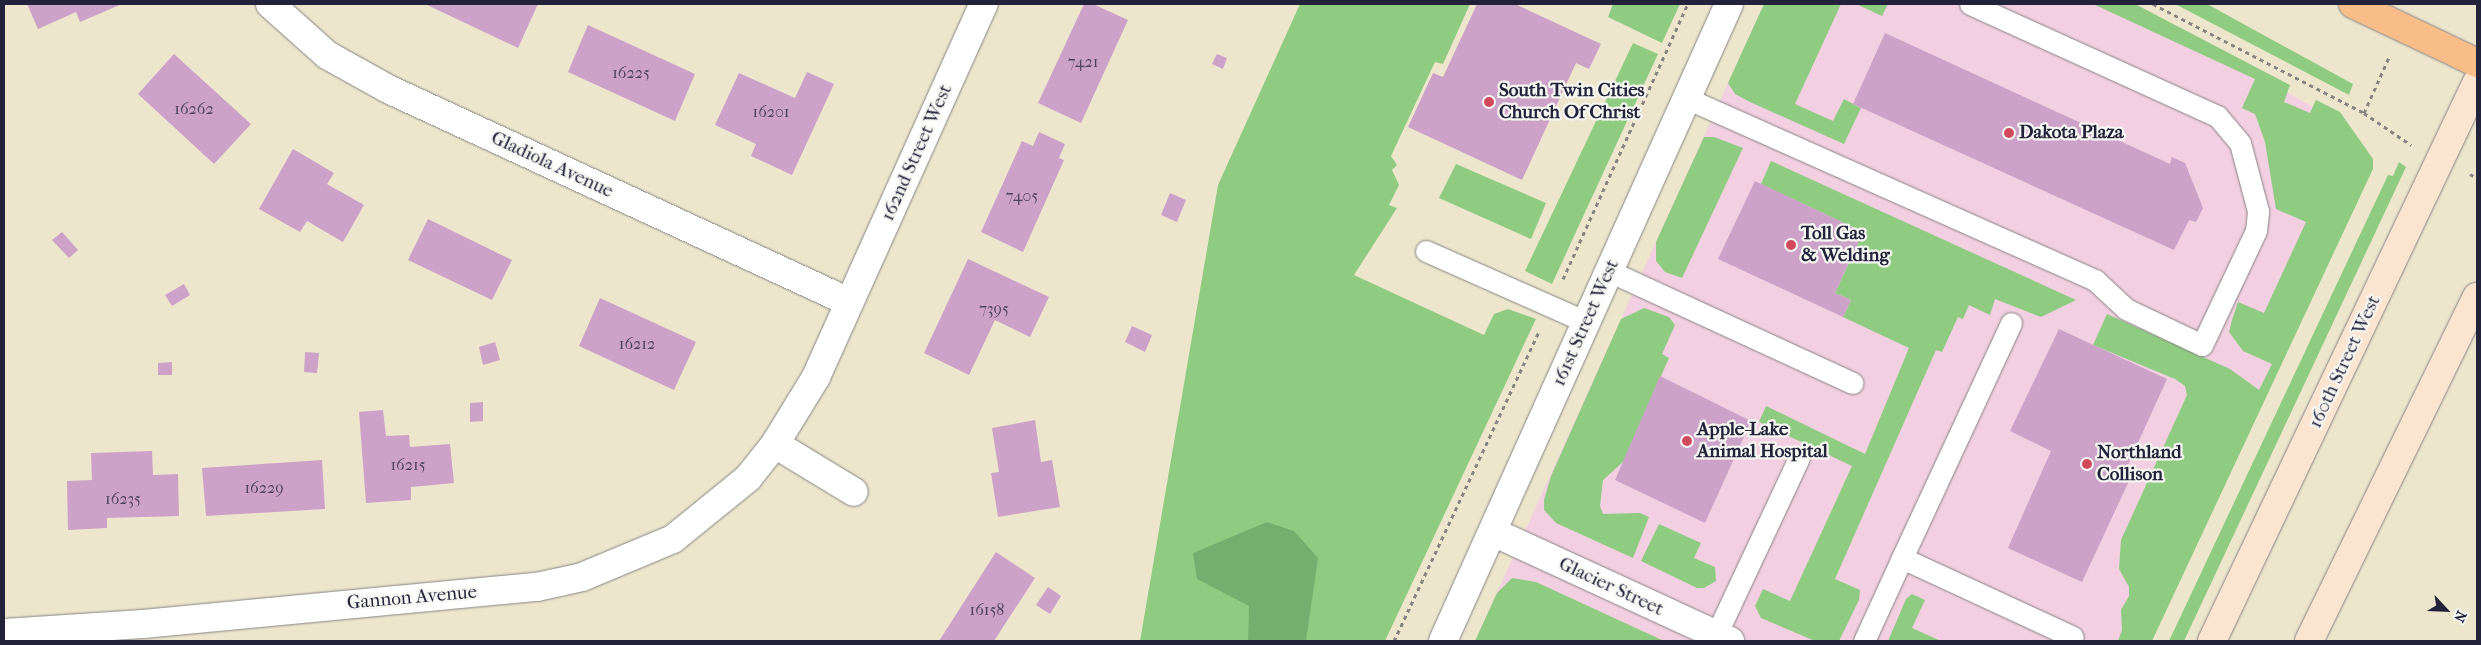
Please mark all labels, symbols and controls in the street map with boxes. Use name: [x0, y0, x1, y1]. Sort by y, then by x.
house number: 7421: [1068, 52, 1098, 72]
house number: 16225: [612, 63, 650, 83]
place label: South Twin Cities Church Of Christ: [1499, 80, 1645, 124]
street label: 162nd Street West: [877, 81, 957, 225]
marker: South Twin Cities Church Of Christ: [1483, 96, 1495, 108]
house number: 16262: [174, 99, 214, 119]
house number: 16201: [753, 102, 789, 122]
place label: Dakota Plaza: [2019, 122, 2124, 144]
street label: Gladiola Avenue: [487, 127, 617, 203]
marker: Dakota Plaza: [2003, 127, 2015, 139]
house number: 7405: [1006, 186, 1038, 206]
place label: Toll Gas & Welding: [1801, 223, 1890, 267]
marker: Toll Gas & Welding: [1785, 239, 1797, 251]
street label: 161st Street West: [1548, 256, 1624, 390]
street label: 160th Street West: [2304, 292, 2386, 432]
house number: 7395: [979, 299, 1009, 319]
house number: 16212: [619, 334, 655, 354]
place label: Apple-Lake Animal Hospital: [1697, 419, 1828, 463]
marker: Apple-Lake Animal Hospital: [1681, 435, 1693, 447]
place label: Northland Collison: [2097, 442, 2182, 486]
house number: 16215: [390, 455, 426, 475]
marker: Northland Collison: [2081, 458, 2093, 470]
house number: 16229: [244, 478, 284, 498]
house number: 16235: [105, 489, 141, 509]
street label: Glacier Street: [1555, 553, 1667, 621]
street label: Gannon Avenue: [346, 581, 478, 615]
north arrow: [2421, 585, 2471, 635]
house number: 16158: [970, 600, 1004, 620]
text: N: [2450, 608, 2470, 625]

